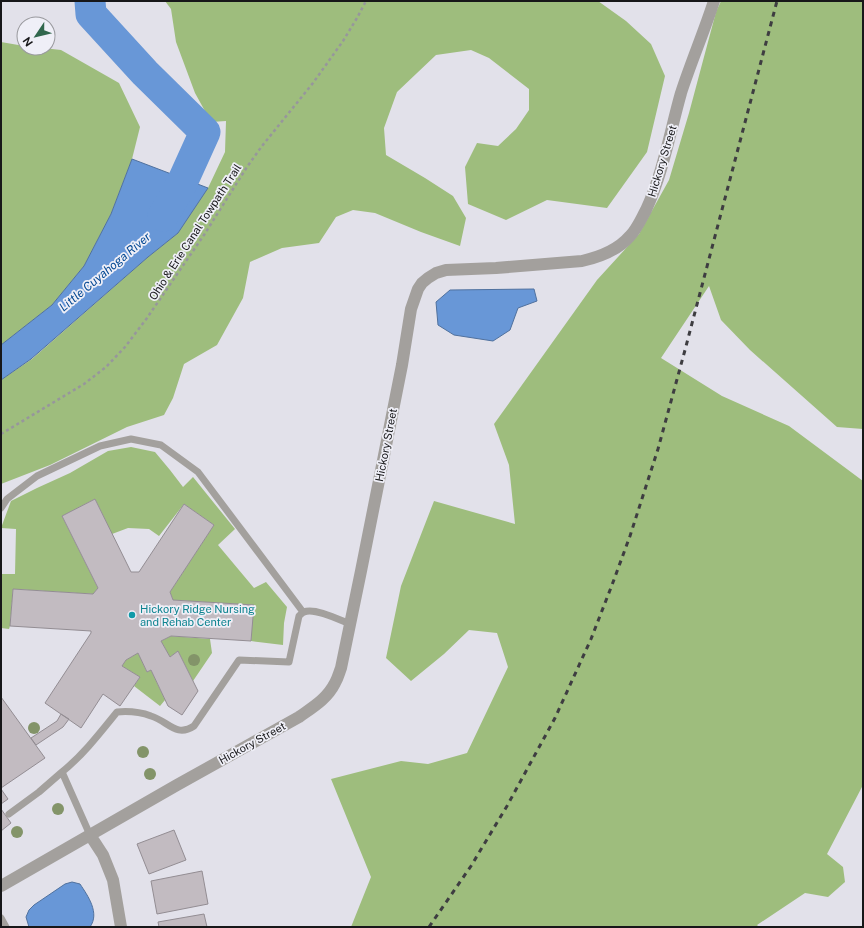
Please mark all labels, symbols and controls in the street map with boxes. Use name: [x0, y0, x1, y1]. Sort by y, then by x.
north arrow: [16, 16, 56, 56]
text: N: [20, 35, 35, 49]
street label: Hickory Street: [645, 124, 679, 198]
street label: Ohio & Erie Canal Towpath Trail: [147, 162, 243, 302]
water label: Little Cuyahoga River: [57, 229, 154, 314]
street label: Hickory Street: [373, 407, 399, 483]
place label: Hickory Ridge Nursing and Rehab Center: [140, 603, 255, 628]
marker: Hickory Ridge Nursing and Rehab Center: [127, 610, 137, 620]
street label: Hickory Street: [217, 720, 287, 766]

